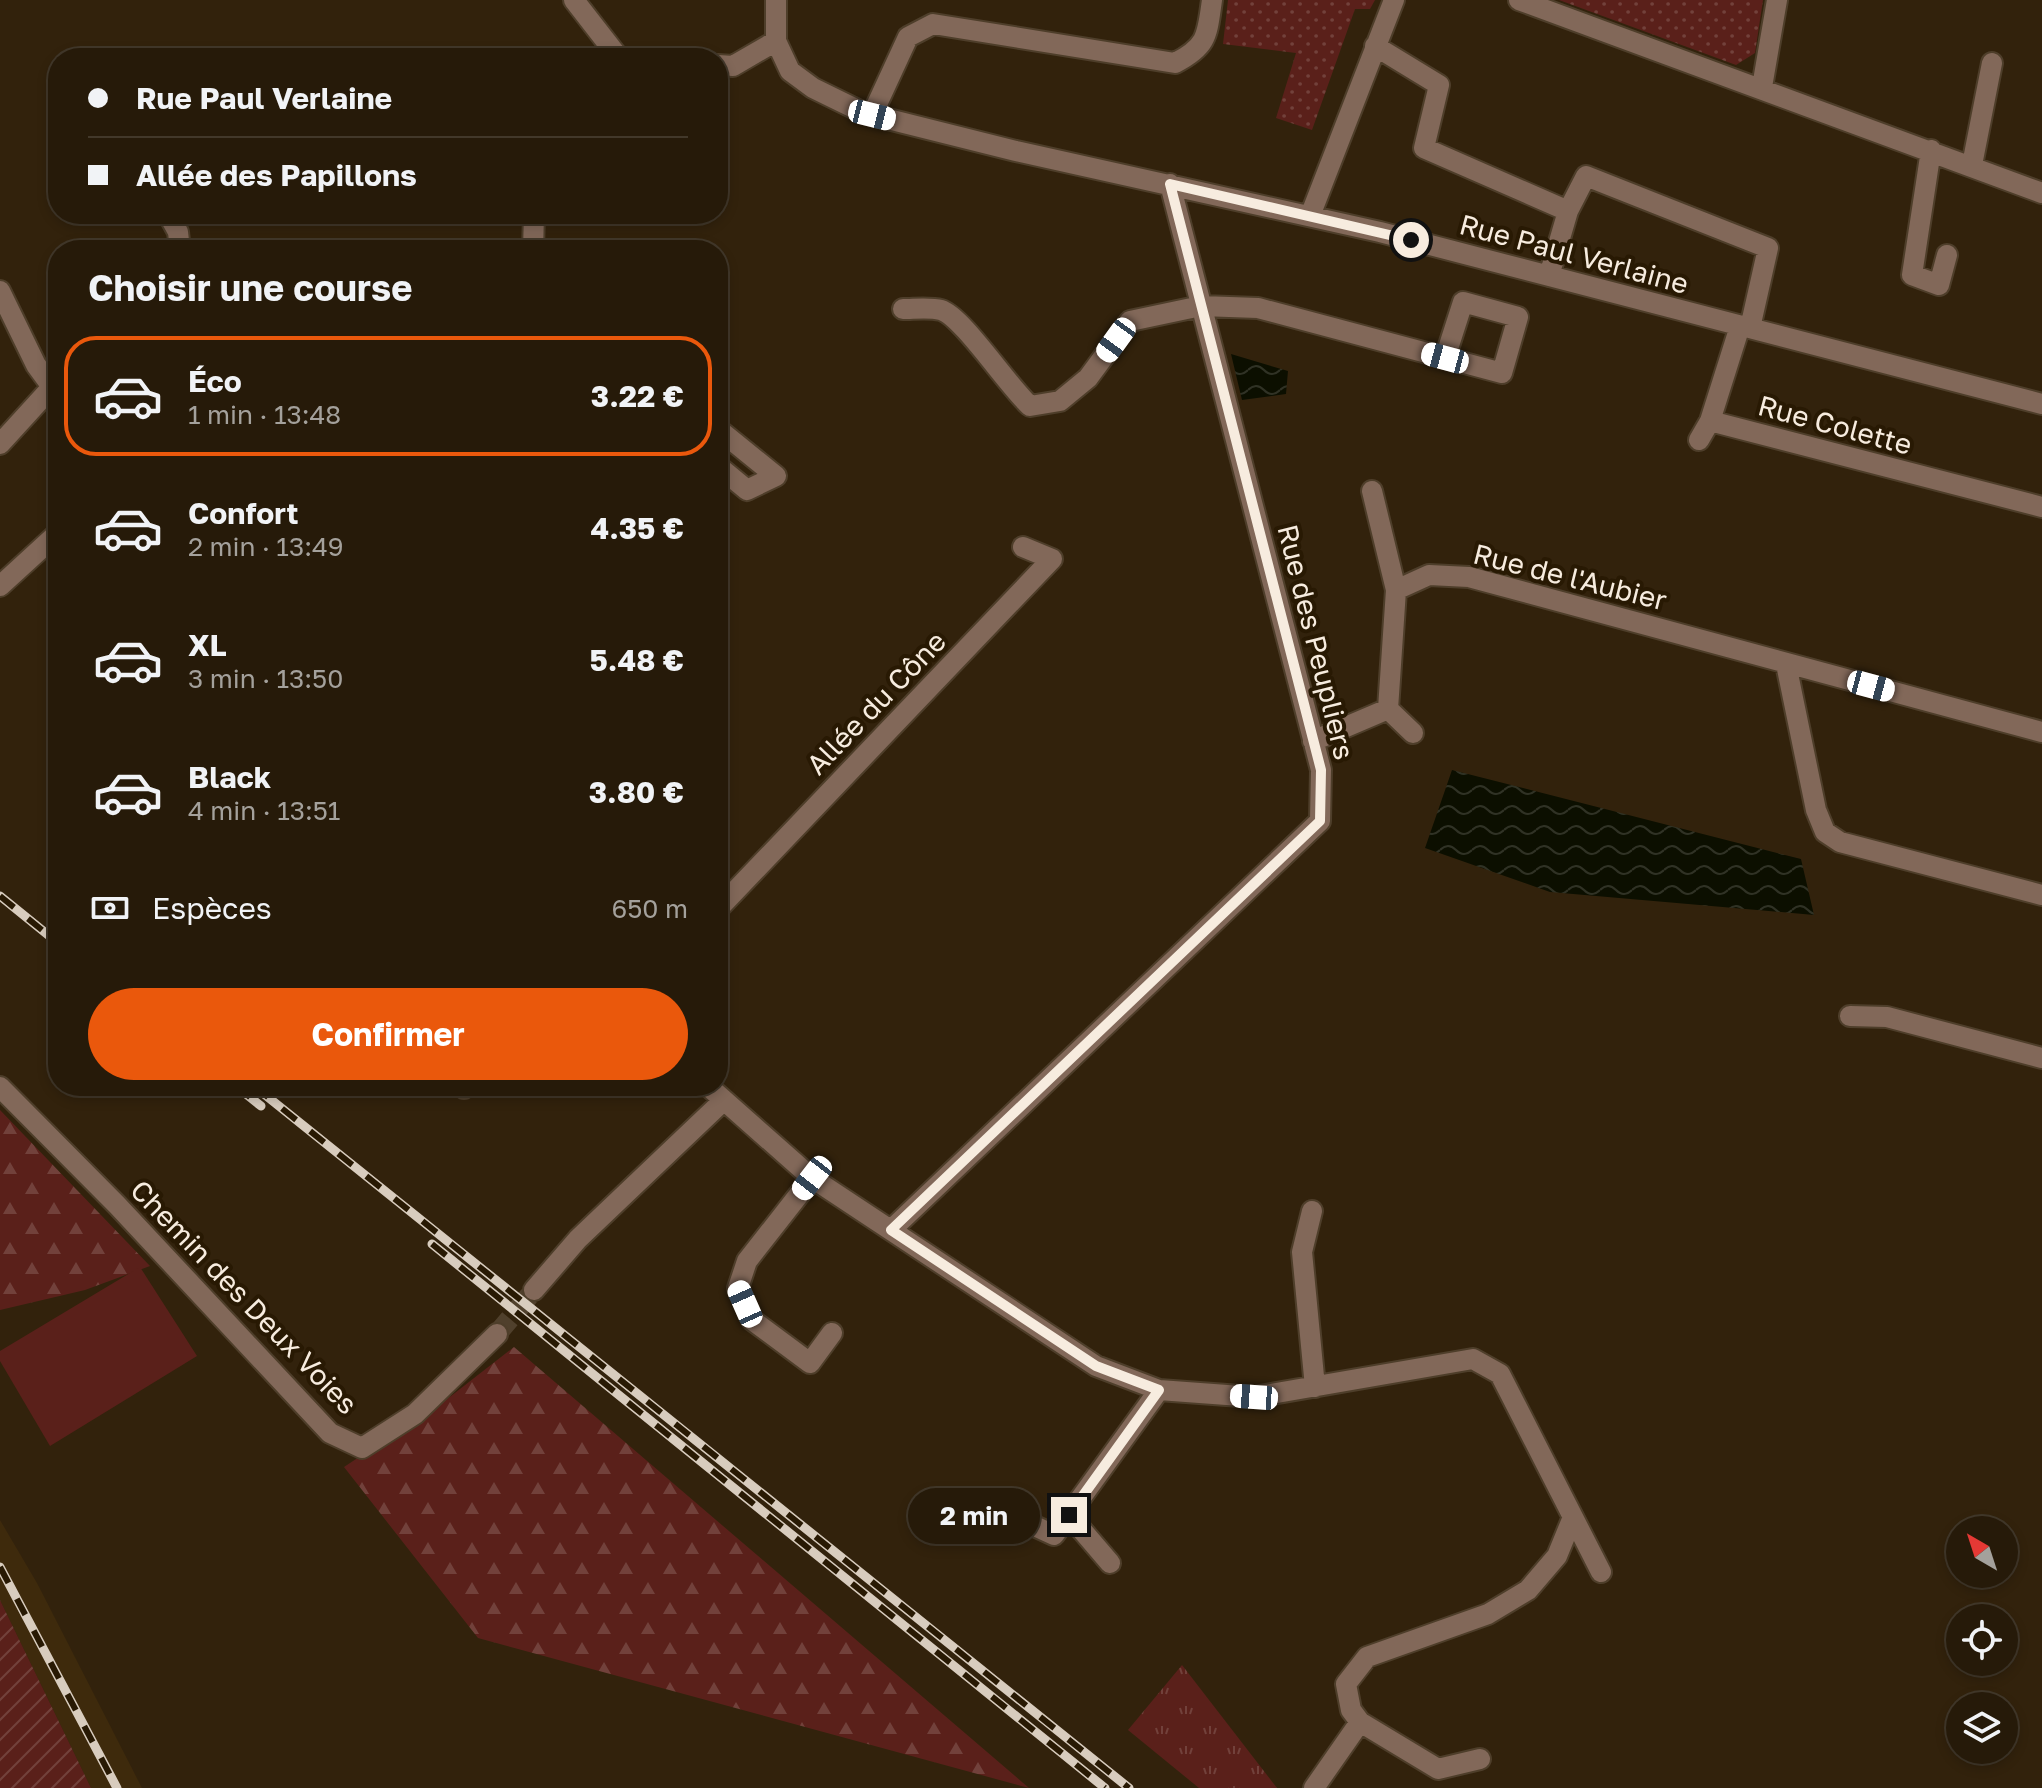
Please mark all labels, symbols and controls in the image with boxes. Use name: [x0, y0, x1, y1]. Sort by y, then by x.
text: Rue Paul Verlaine: [136, 80, 392, 116]
car: [846, 98, 898, 132]
text: Allée des Papillons: [136, 157, 417, 193]
street label: Rue Paul Verlaine: [1456, 207, 1692, 300]
route start: [1393, 222, 1429, 258]
text: Choisir une course: [88, 266, 412, 309]
car: [1092, 314, 1140, 366]
car: [1419, 340, 1471, 376]
icon: car: [92, 360, 164, 432]
text: Éco: [188, 363, 242, 399]
text: 3.22 €: [591, 378, 684, 414]
street label: Rue Colette: [1755, 388, 1916, 461]
text: 1 min · 13:48: [188, 399, 341, 430]
icon: car: [92, 492, 164, 564]
text: Confort: [188, 495, 299, 531]
text: 4.35 €: [590, 510, 684, 546]
street label: Rue des Peupliers: [1271, 521, 1362, 763]
text: 2 min · 13:49: [188, 531, 344, 562]
street label: Rue de l'Aubier: [1470, 537, 1670, 616]
icon: car: [92, 624, 164, 696]
street label: Allée du Cône: [799, 624, 952, 781]
text: XL: [188, 627, 227, 663]
text: 5.48 €: [590, 642, 684, 678]
text: 3 min · 13:50: [188, 663, 343, 694]
car: [1845, 668, 1897, 704]
icon: car: [92, 756, 164, 828]
text: Black: [188, 759, 271, 795]
text: 3.80 €: [589, 774, 684, 810]
text: 4 min · 13:51: [188, 795, 340, 826]
icon: cash: [88, 886, 132, 930]
text: Espèces: [152, 890, 272, 926]
text: 650 m: [612, 893, 688, 924]
button: Confirmer: [88, 988, 688, 1080]
car: [788, 1152, 836, 1204]
street label: Chemin des Deux Voies: [124, 1173, 365, 1420]
car: [724, 1277, 766, 1331]
car: [1229, 1383, 1279, 1411]
callout: 2 min: [909, 1487, 1041, 1543]
route end: [1051, 1497, 1087, 1533]
text: 2 min: [940, 1500, 1008, 1531]
north arrow: [1946, 1516, 2018, 1588]
map controls: [1946, 1516, 2018, 1764]
button: locate: [1946, 1604, 2018, 1676]
button: layers: [1946, 1692, 2018, 1764]

